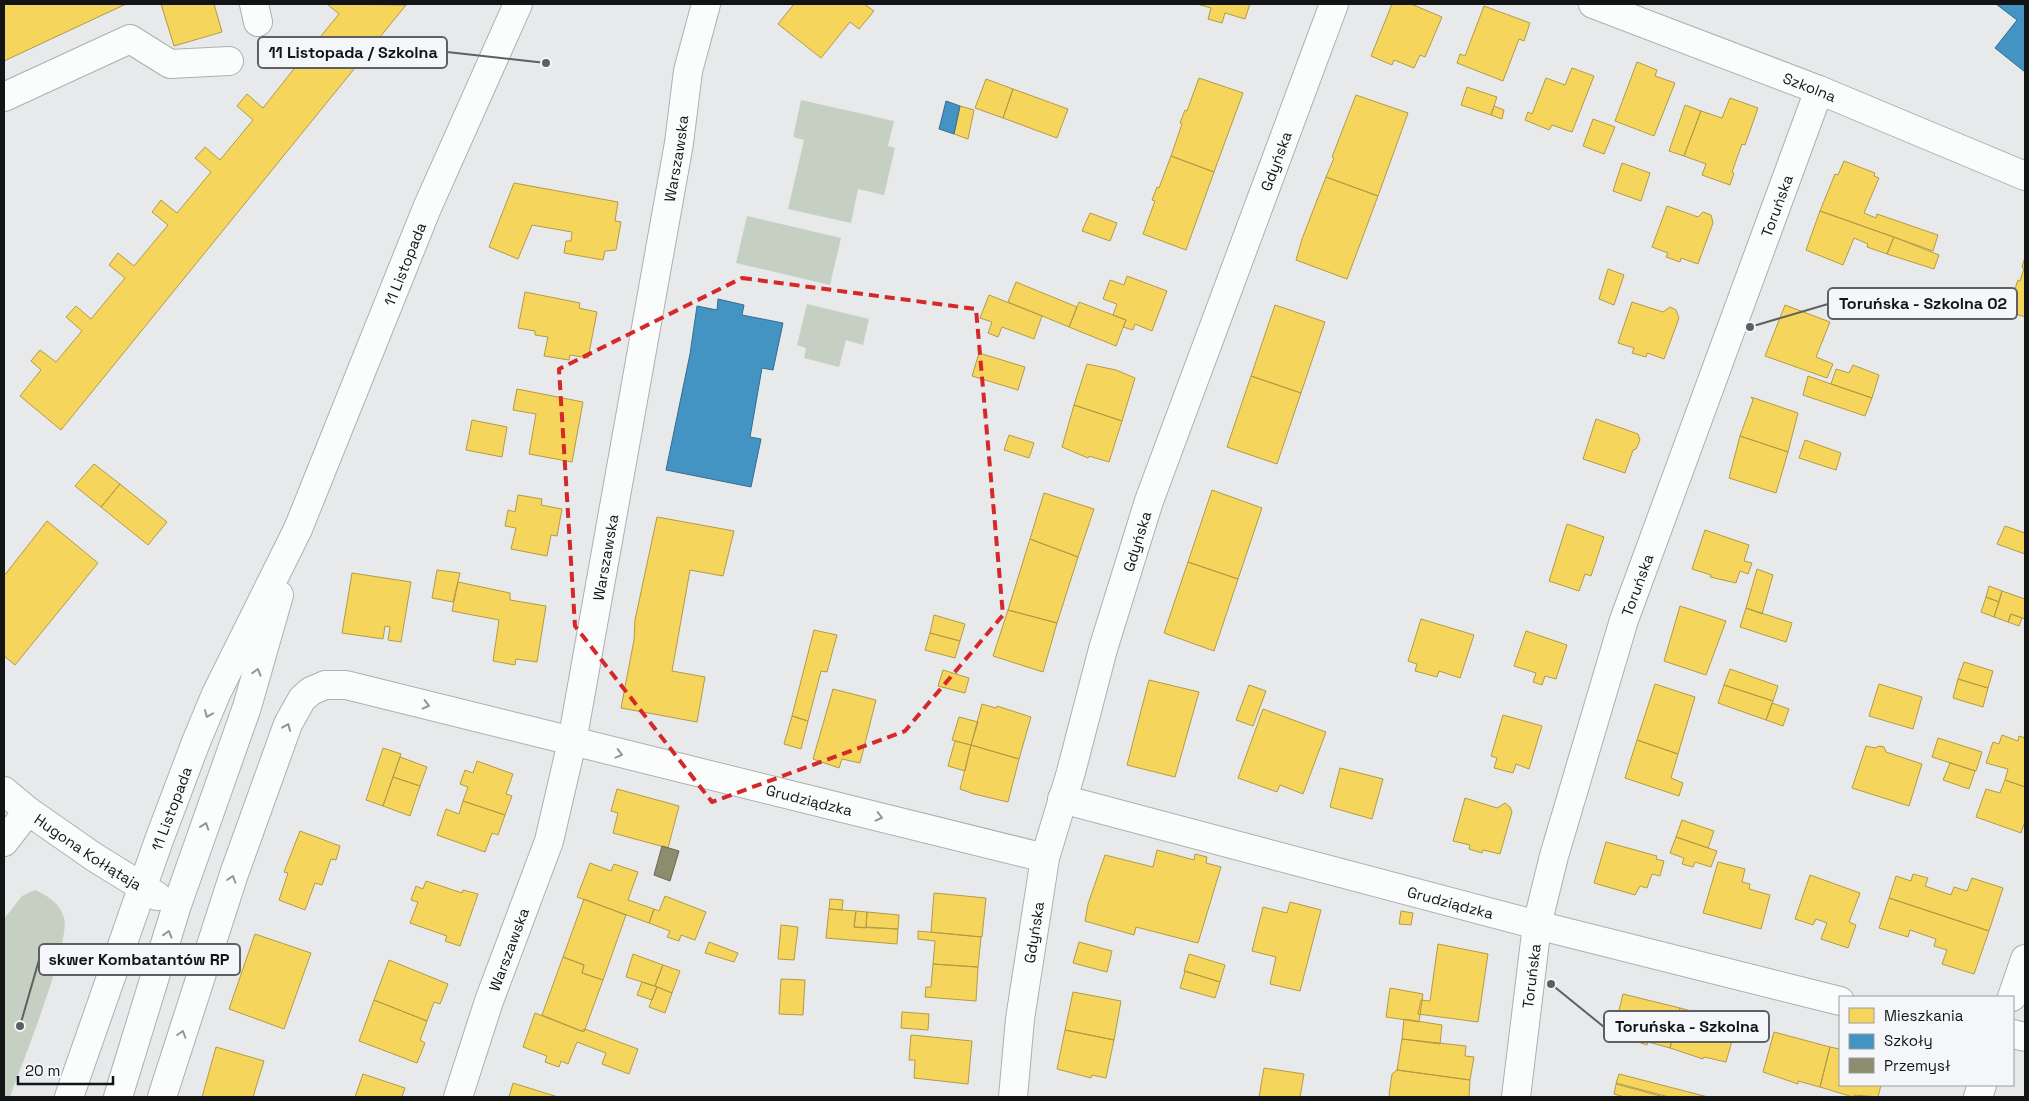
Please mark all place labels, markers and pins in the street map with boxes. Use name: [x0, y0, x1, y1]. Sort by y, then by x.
callout: 11 Listopada / Szkolna: [258, 37, 447, 68]
callout: Toruńska - Szkolna 02: [1828, 288, 2017, 319]
callout: skwer Kombatantów RP: [39, 944, 240, 975]
callout: Toruńska - Szkolna: [1604, 1011, 1769, 1042]

